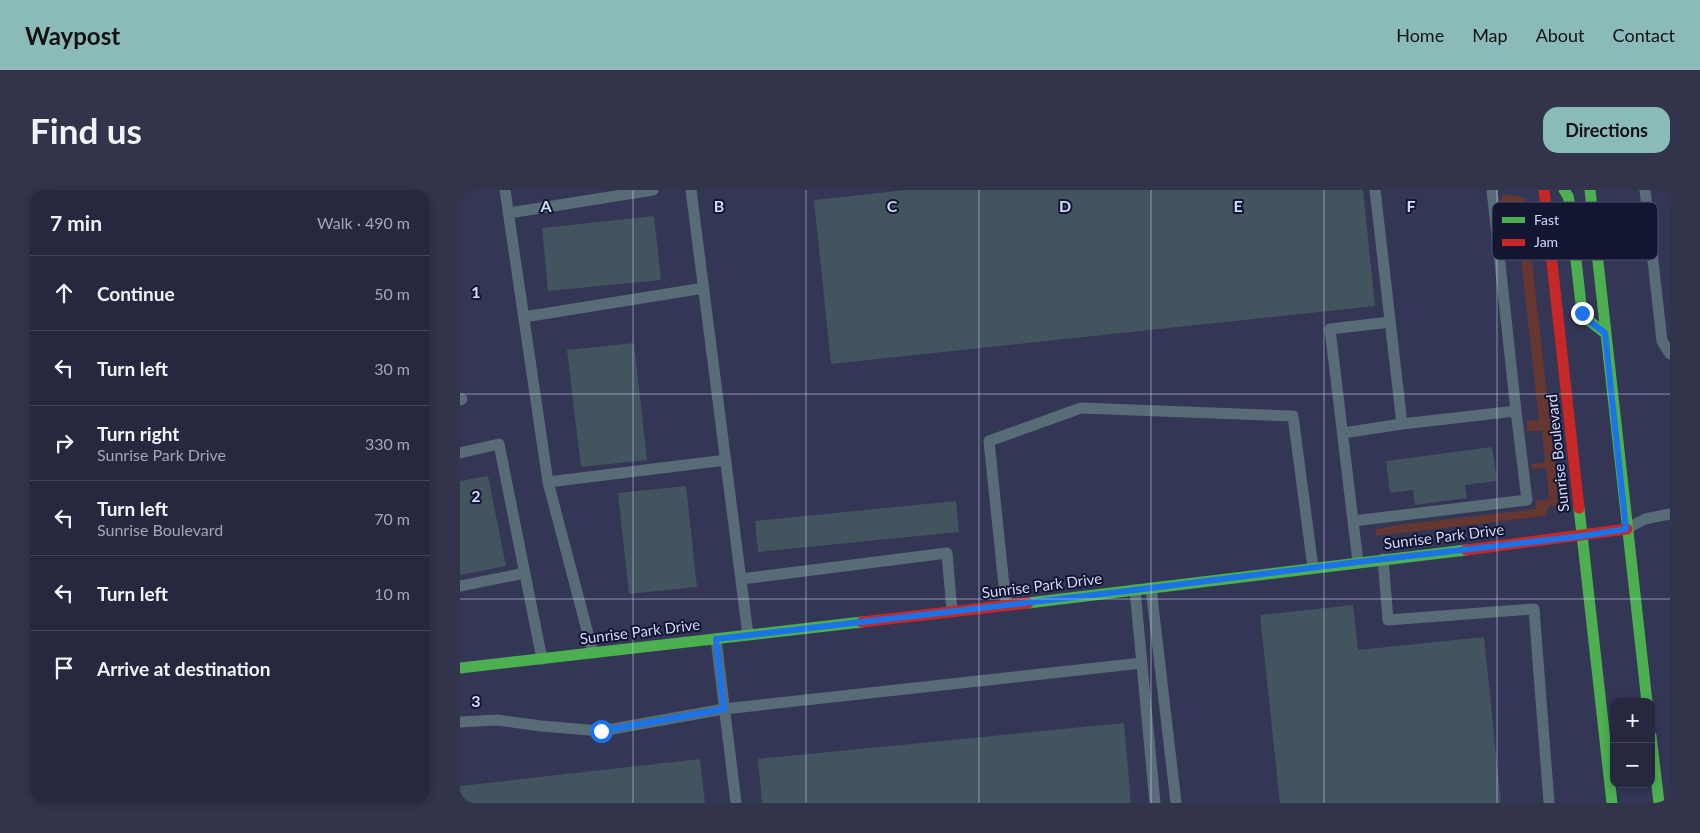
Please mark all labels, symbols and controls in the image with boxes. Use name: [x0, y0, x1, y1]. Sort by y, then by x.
text: Waypost: [25, 21, 120, 50]
text: Home: [1396, 24, 1444, 46]
text: Map: [1472, 24, 1508, 46]
text: About: [1536, 24, 1585, 46]
text: Contact: [1613, 24, 1675, 46]
button: Directions: [1543, 107, 1670, 153]
text: Find us: [30, 109, 142, 151]
text: A: [539, 196, 552, 215]
text: B: [714, 196, 724, 215]
text: C: [887, 196, 898, 215]
text: D: [1059, 196, 1071, 215]
text: E: [1233, 196, 1243, 215]
text: F: [1406, 196, 1416, 215]
legend: [1492, 202, 1658, 260]
text: 7 min: [50, 210, 102, 235]
text: Fast: [1534, 211, 1559, 228]
text: Walk · 490 m: [317, 213, 410, 232]
text: Jam: [1534, 233, 1558, 250]
icon: ahead: [50, 279, 78, 307]
text: Continue: [97, 282, 175, 305]
text: 1: [471, 282, 481, 301]
text: 50 m: [374, 284, 410, 303]
route end: [1571, 302, 1594, 325]
icon: left: [50, 354, 78, 382]
text: Turn left: [97, 357, 168, 380]
text: 30 m: [374, 359, 410, 378]
street label: Sunrise Boulevard: [1542, 393, 1572, 513]
text: Turn right: [97, 422, 179, 445]
icon: right: [50, 429, 78, 457]
text: 330 m: [365, 434, 410, 453]
text: Sunrise Park Drive: [97, 445, 226, 464]
text: 2: [471, 486, 481, 505]
text: Turn left: [97, 497, 168, 520]
icon: left: [50, 504, 78, 532]
text: 70 m: [374, 509, 410, 528]
text: Sunrise Boulevard: [97, 520, 223, 539]
street label: Sunrise Park Drive: [1383, 520, 1505, 552]
street label: Sunrise Park Drive: [981, 569, 1103, 601]
icon: left: [50, 579, 78, 607]
text: Turn left: [97, 582, 168, 605]
text: 10 m: [374, 584, 410, 603]
street label: Sunrise Park Drive: [579, 615, 701, 647]
icon: arrive: [50, 654, 78, 682]
text: Arrive at destination: [97, 657, 270, 680]
text: 3: [471, 691, 481, 710]
map controls: [1610, 698, 1655, 788]
button: +: [1610, 698, 1655, 743]
route start: [590, 720, 613, 743]
button: −: [1610, 743, 1655, 788]

